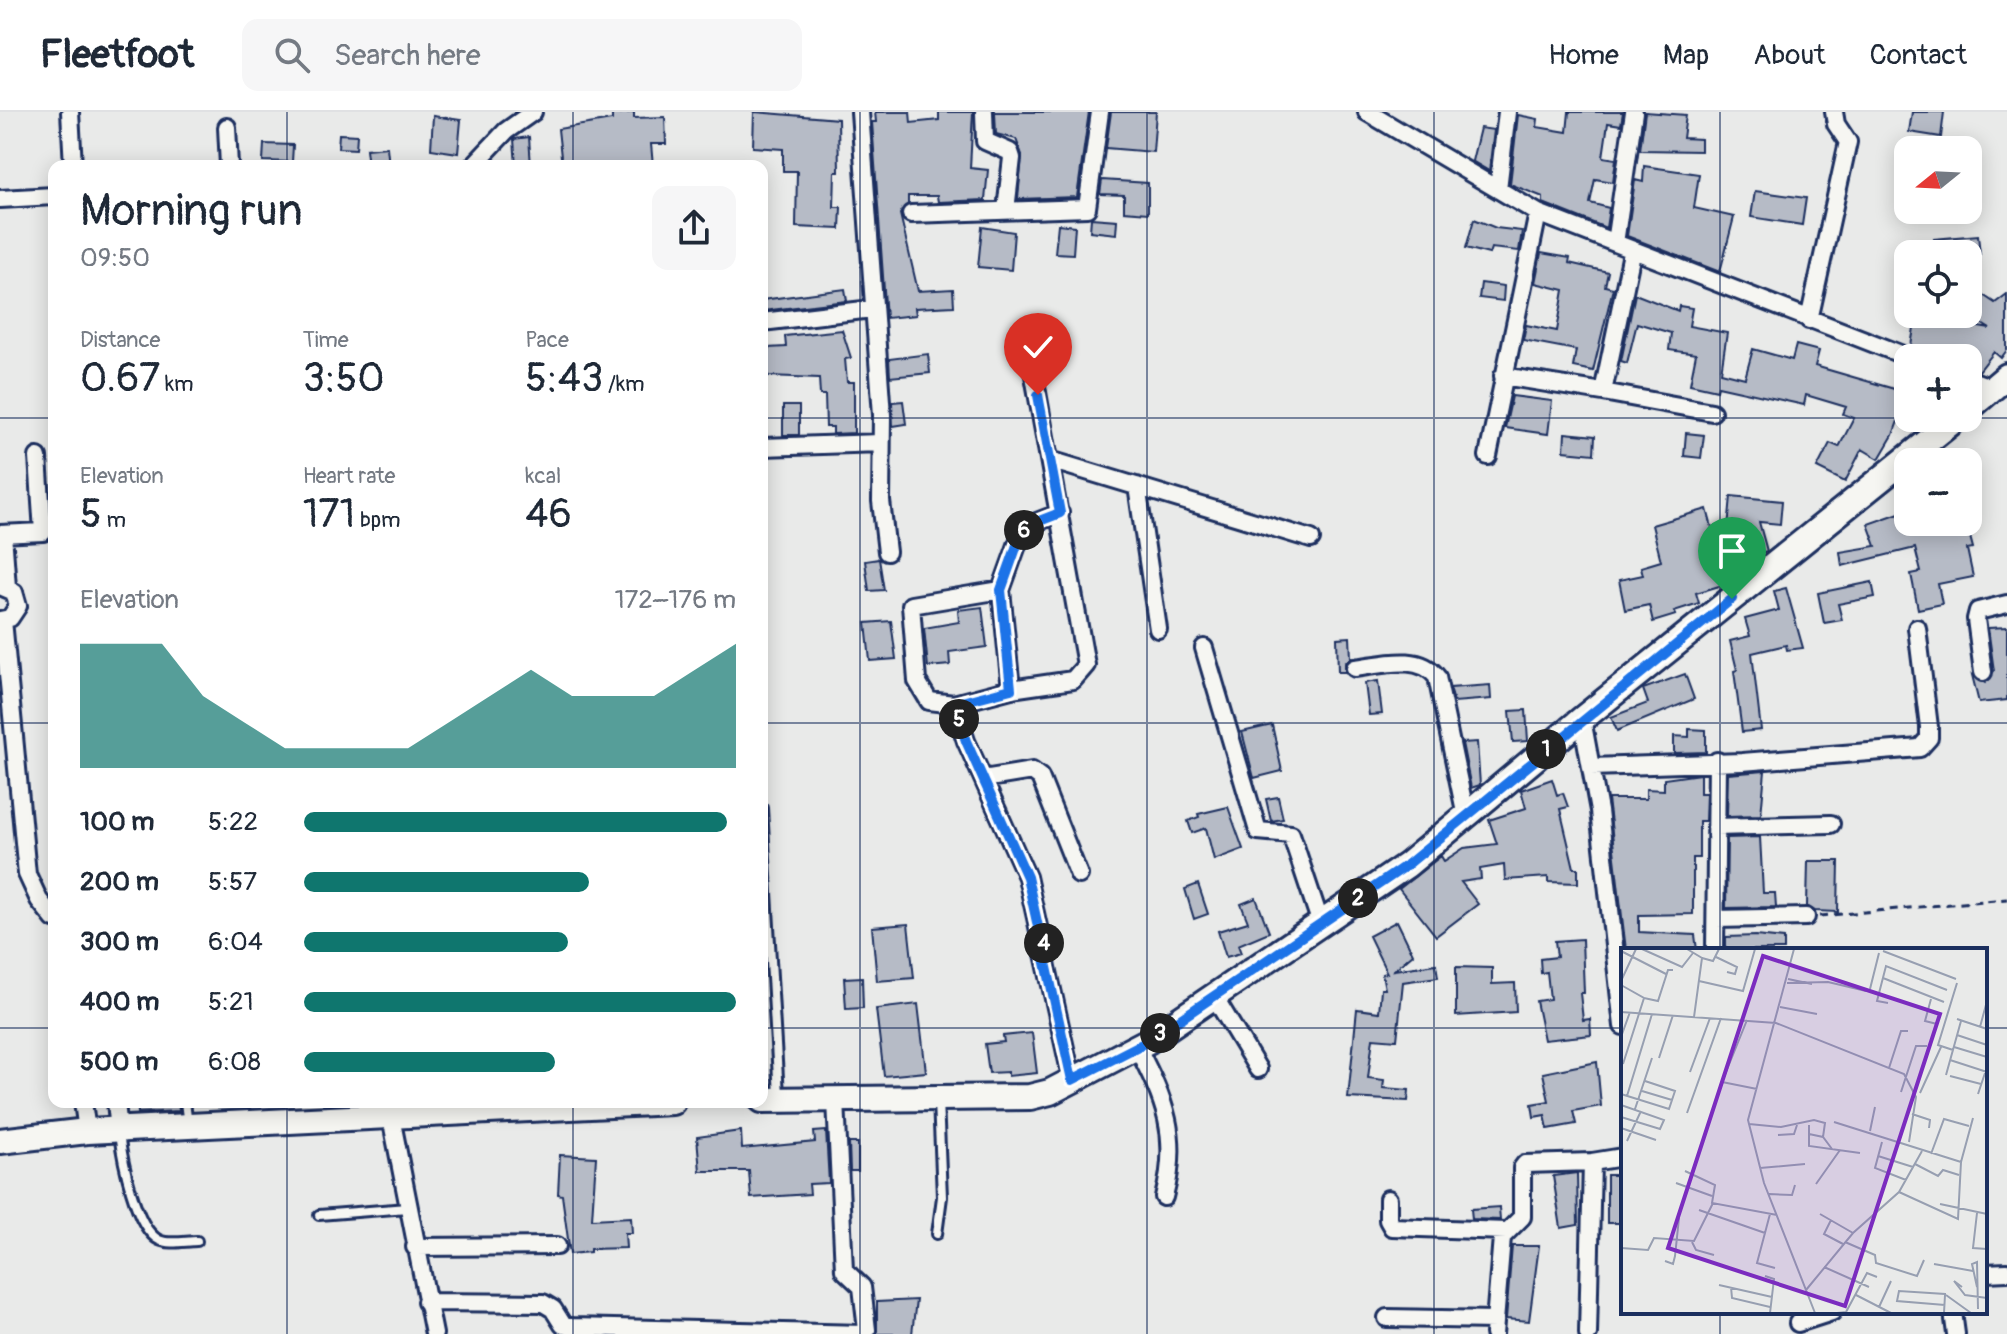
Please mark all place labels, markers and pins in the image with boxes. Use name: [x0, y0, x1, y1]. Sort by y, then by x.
pin: [1004, 313, 1072, 395]
pin: 6: [1004, 510, 1044, 550]
pin: [1698, 517, 1766, 599]
pin: 5: [939, 699, 979, 739]
pin: 1: [1526, 729, 1566, 769]
pin: 2: [1338, 878, 1378, 918]
pin: 4: [1024, 923, 1064, 963]
pin: 3: [1140, 1013, 1180, 1053]

